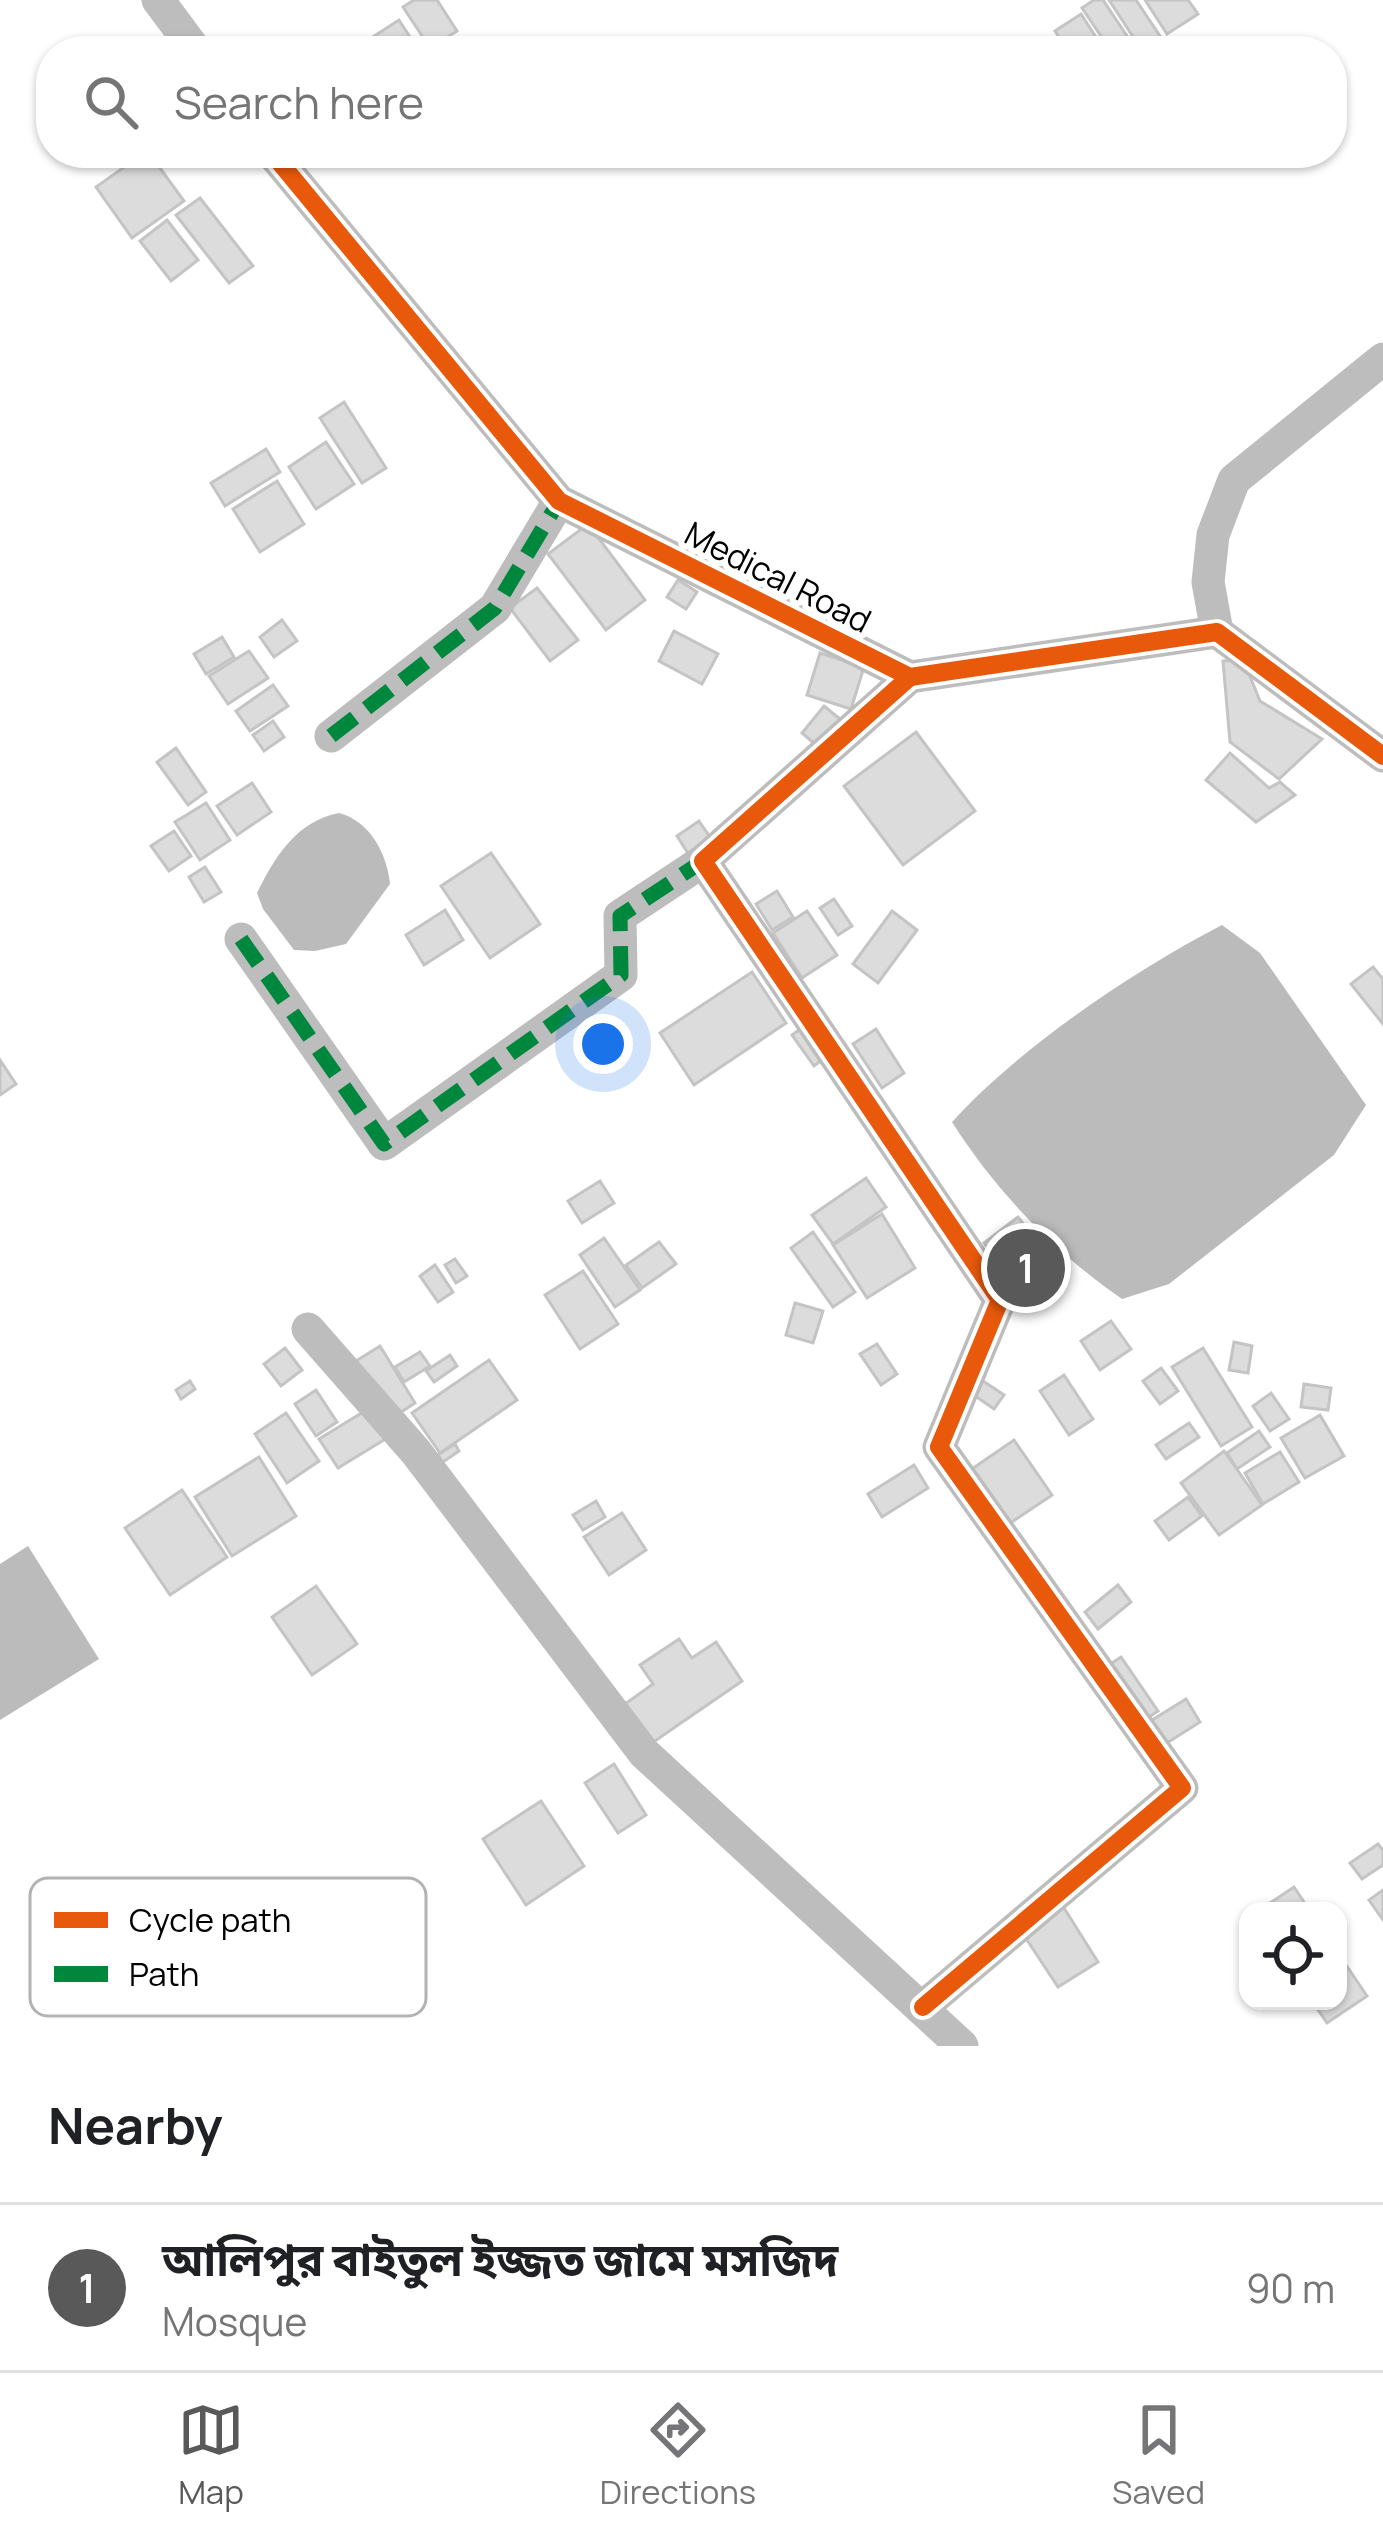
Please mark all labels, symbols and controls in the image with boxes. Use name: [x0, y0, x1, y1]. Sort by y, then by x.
search box: [36, 36, 1347, 168]
icon: search: [78, 69, 144, 135]
text: Search here: [174, 71, 424, 133]
street label: Medical Road: [677, 510, 879, 643]
your location: [573, 1014, 633, 1074]
pin: 1: [987, 1223, 1065, 1313]
legend: [30, 1878, 426, 2016]
text: Cycle path: [129, 1897, 291, 1942]
map controls: [1239, 1902, 1347, 2010]
button: locate: [1239, 1902, 1347, 2010]
text: Path: [129, 1951, 199, 1996]
text: Nearby: [48, 2090, 223, 2159]
text: আলিপুর বাইতুল ইজ্জত জামে মসজিদ: [162, 2228, 838, 2290]
text: 1: [78, 2261, 96, 2315]
text: 90 m: [1246, 2261, 1335, 2315]
text: Mosque: [162, 2294, 307, 2348]
tab: Map: [178, 2397, 244, 2514]
tab: Directions: [600, 2397, 756, 2514]
tab: Saved: [1112, 2397, 1205, 2514]

